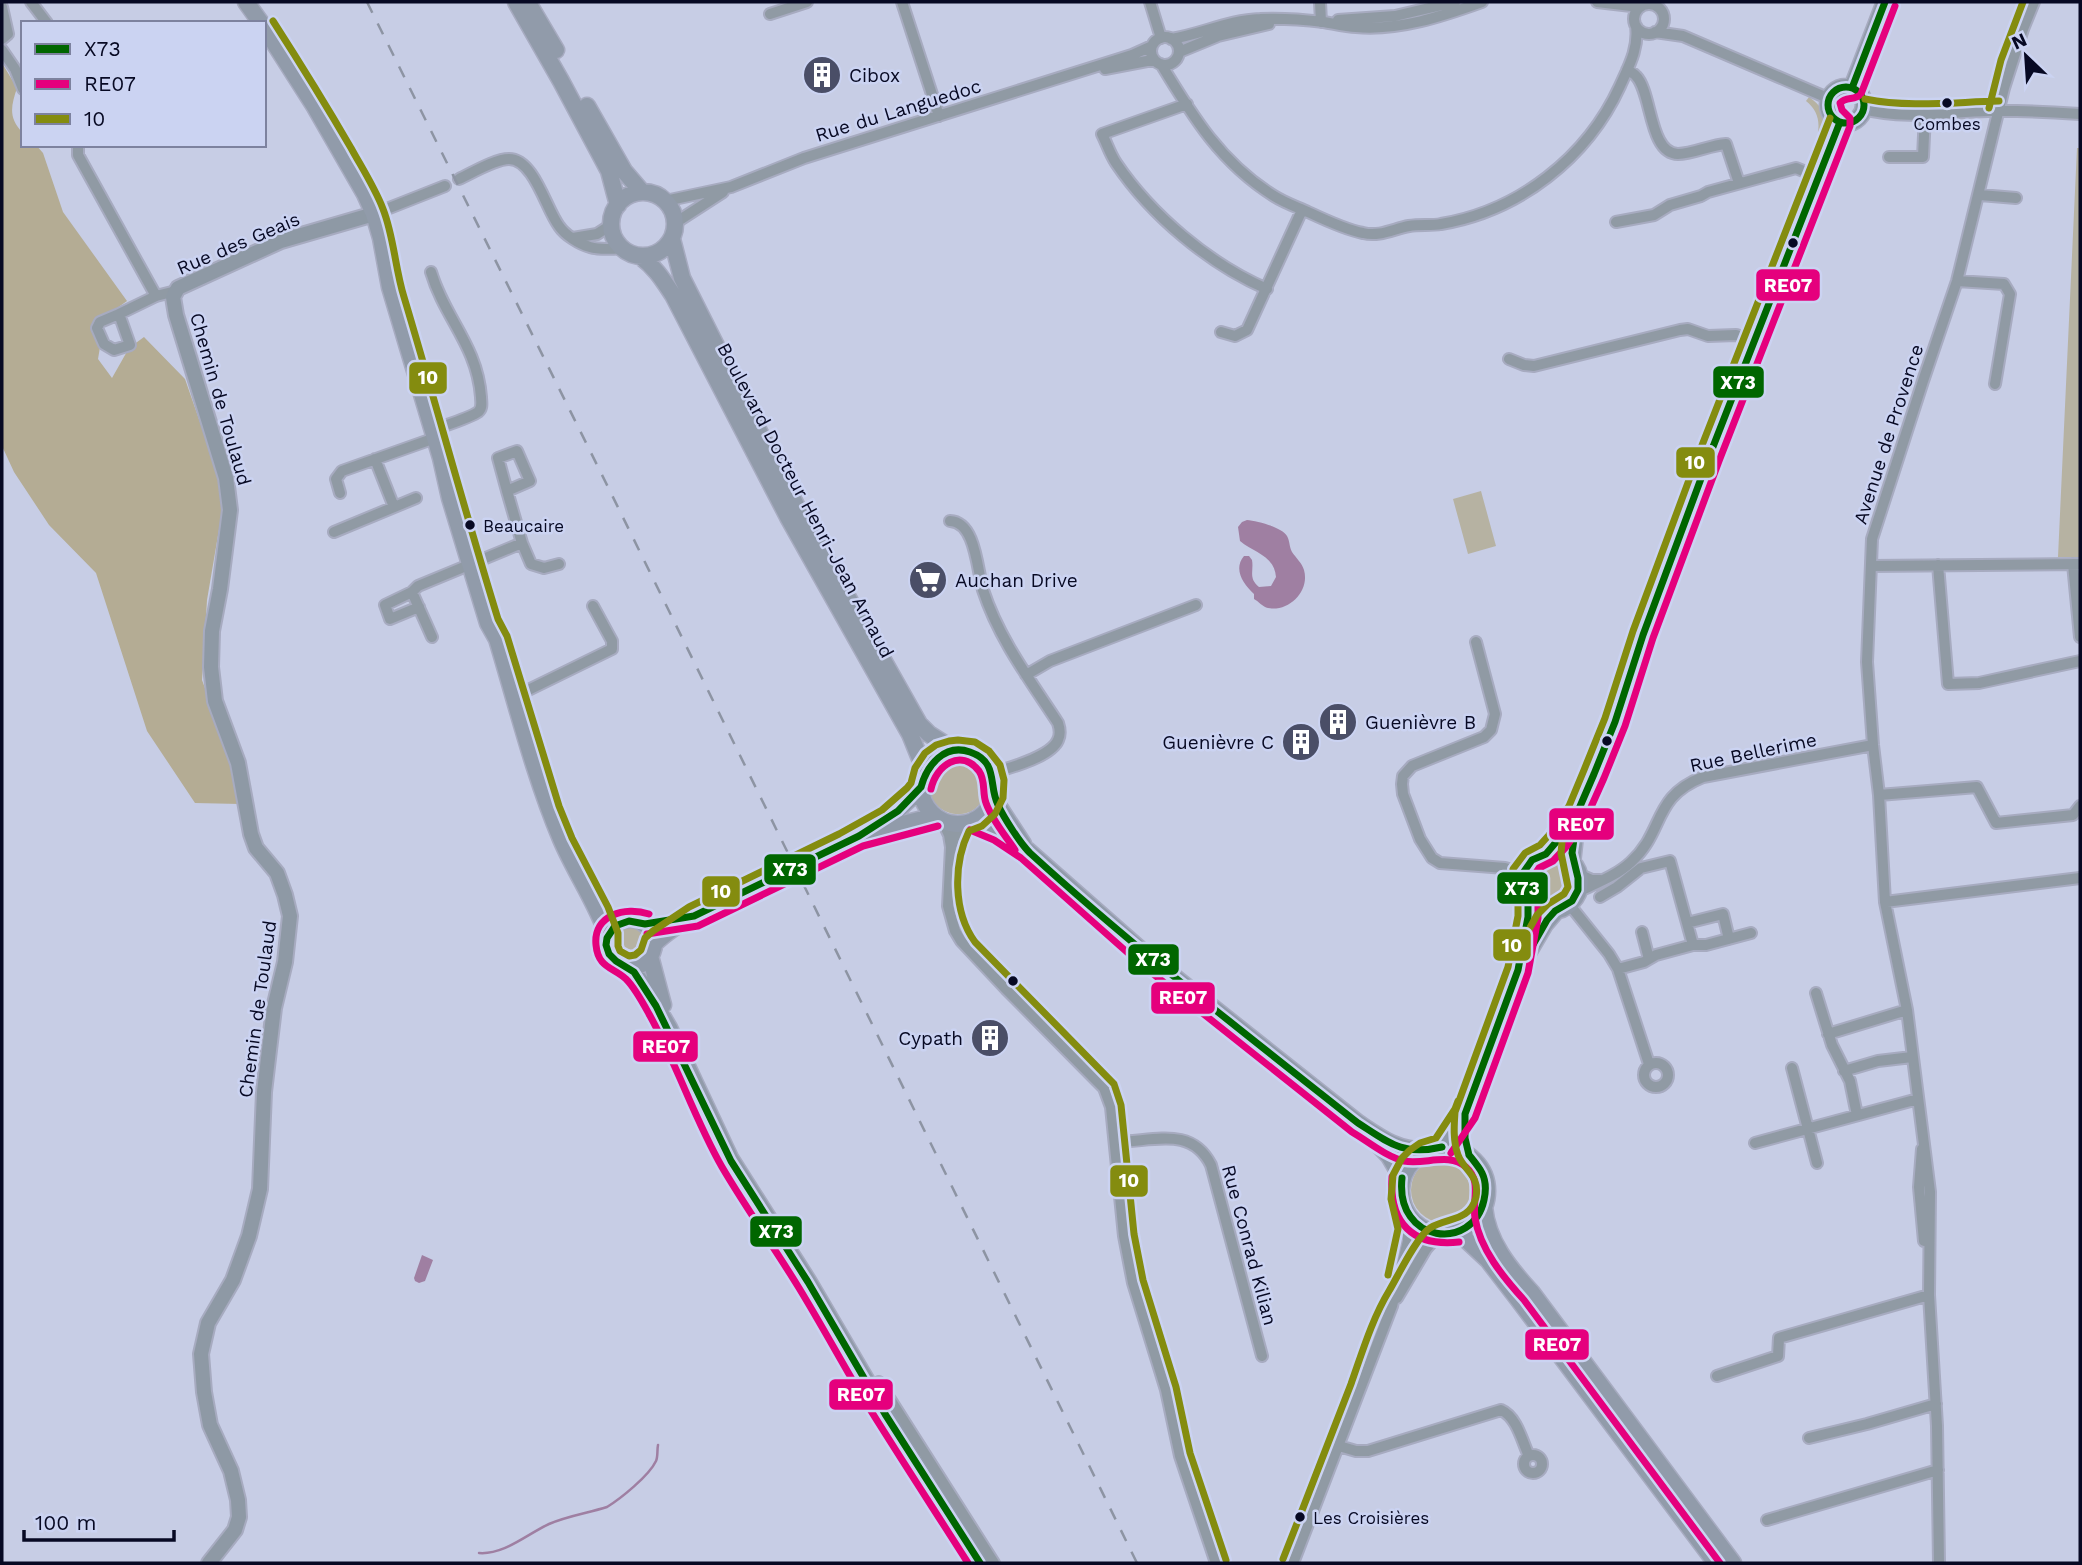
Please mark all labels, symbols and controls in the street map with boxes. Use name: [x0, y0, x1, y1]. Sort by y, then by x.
legend: [21, 21, 266, 147]
north arrow: [1991, 21, 2061, 91]
text: N: [2008, 28, 2030, 54]
text: X73: [84, 36, 121, 61]
building icon: Cibox: [801, 54, 843, 96]
place label: Cibox: [849, 64, 900, 87]
text: RE07: [84, 71, 136, 96]
street label: Rue du Languedoc: [812, 74, 984, 147]
marker: Combes: [1940, 96, 1954, 110]
text: 10: [84, 106, 105, 131]
place label: Combes: [1913, 114, 1981, 134]
street label: Rue des Geais: [173, 207, 303, 280]
unlabelled marker: [1786, 236, 1800, 250]
line badge: RE07: [1755, 268, 1821, 302]
text: RE07: [1764, 274, 1812, 297]
street label: Chemin de Toulaud: [185, 310, 256, 488]
street label: Boulevard Docteur Henri-Jean Arnaud: [712, 339, 899, 662]
street label: Avenue de Provence: [1849, 341, 1928, 527]
line badge: 10: [408, 361, 448, 395]
line badge: X73: [1712, 365, 1765, 399]
text: 10: [418, 366, 438, 389]
text: X73: [1720, 371, 1756, 394]
line badge: 10: [1675, 446, 1716, 479]
text: 10: [1685, 451, 1705, 474]
place label: Beaucaire: [483, 516, 564, 536]
marker: Beaucaire: [463, 518, 477, 532]
supermarket icon: Auchan Drive: [907, 559, 949, 601]
place label: Auchan Drive: [955, 569, 1078, 592]
building icon: Guenièvre B: [1317, 701, 1359, 743]
place label: Guenièvre B: [1365, 711, 1476, 734]
building icon: Guenièvre C: [1280, 721, 1322, 763]
street label: Rue Bellerime: [1687, 728, 1819, 777]
place label: Guenièvre C: [1162, 731, 1274, 754]
unlabelled marker: [1600, 734, 1614, 748]
line badge: RE07: [1548, 807, 1615, 841]
text: RE07: [1557, 813, 1605, 836]
line badge: X73: [763, 853, 817, 886]
text: X73: [772, 858, 808, 881]
line badge: X73: [1496, 871, 1549, 905]
line badge: 10: [701, 875, 741, 908]
text: X73: [1504, 877, 1540, 900]
text: 10: [711, 880, 731, 903]
street label: Chemin de Toulaud: [234, 919, 281, 1099]
line badge: 10: [1492, 928, 1532, 962]
text: 10: [1502, 934, 1522, 957]
line badge: X73: [1127, 943, 1180, 976]
text: X73: [1135, 948, 1171, 971]
unlabelled marker: [1006, 974, 1020, 988]
line badge: RE07: [1150, 981, 1216, 1015]
text: RE07: [1159, 986, 1207, 1009]
building icon: Cypath: [969, 1017, 1011, 1059]
place label: Cypath: [898, 1027, 963, 1050]
line badge: RE07: [632, 1030, 699, 1063]
text: RE07: [642, 1035, 690, 1058]
street label: Rue Conrad Kilian: [1217, 1162, 1282, 1328]
line badge: 10: [1109, 1164, 1149, 1198]
text: 10: [1119, 1169, 1139, 1192]
line badge: X73: [749, 1215, 803, 1248]
text: X73: [758, 1220, 794, 1243]
line badge: RE07: [1524, 1328, 1590, 1361]
text: RE07: [1533, 1333, 1581, 1356]
line badge: RE07: [828, 1378, 894, 1411]
text: RE07: [837, 1383, 885, 1406]
scale bar: [24, 1498, 175, 1542]
place label: Les Croisières: [1313, 1508, 1429, 1528]
text: 100 m: [35, 1510, 97, 1535]
marker: Les Croisières: [1293, 1510, 1307, 1524]

